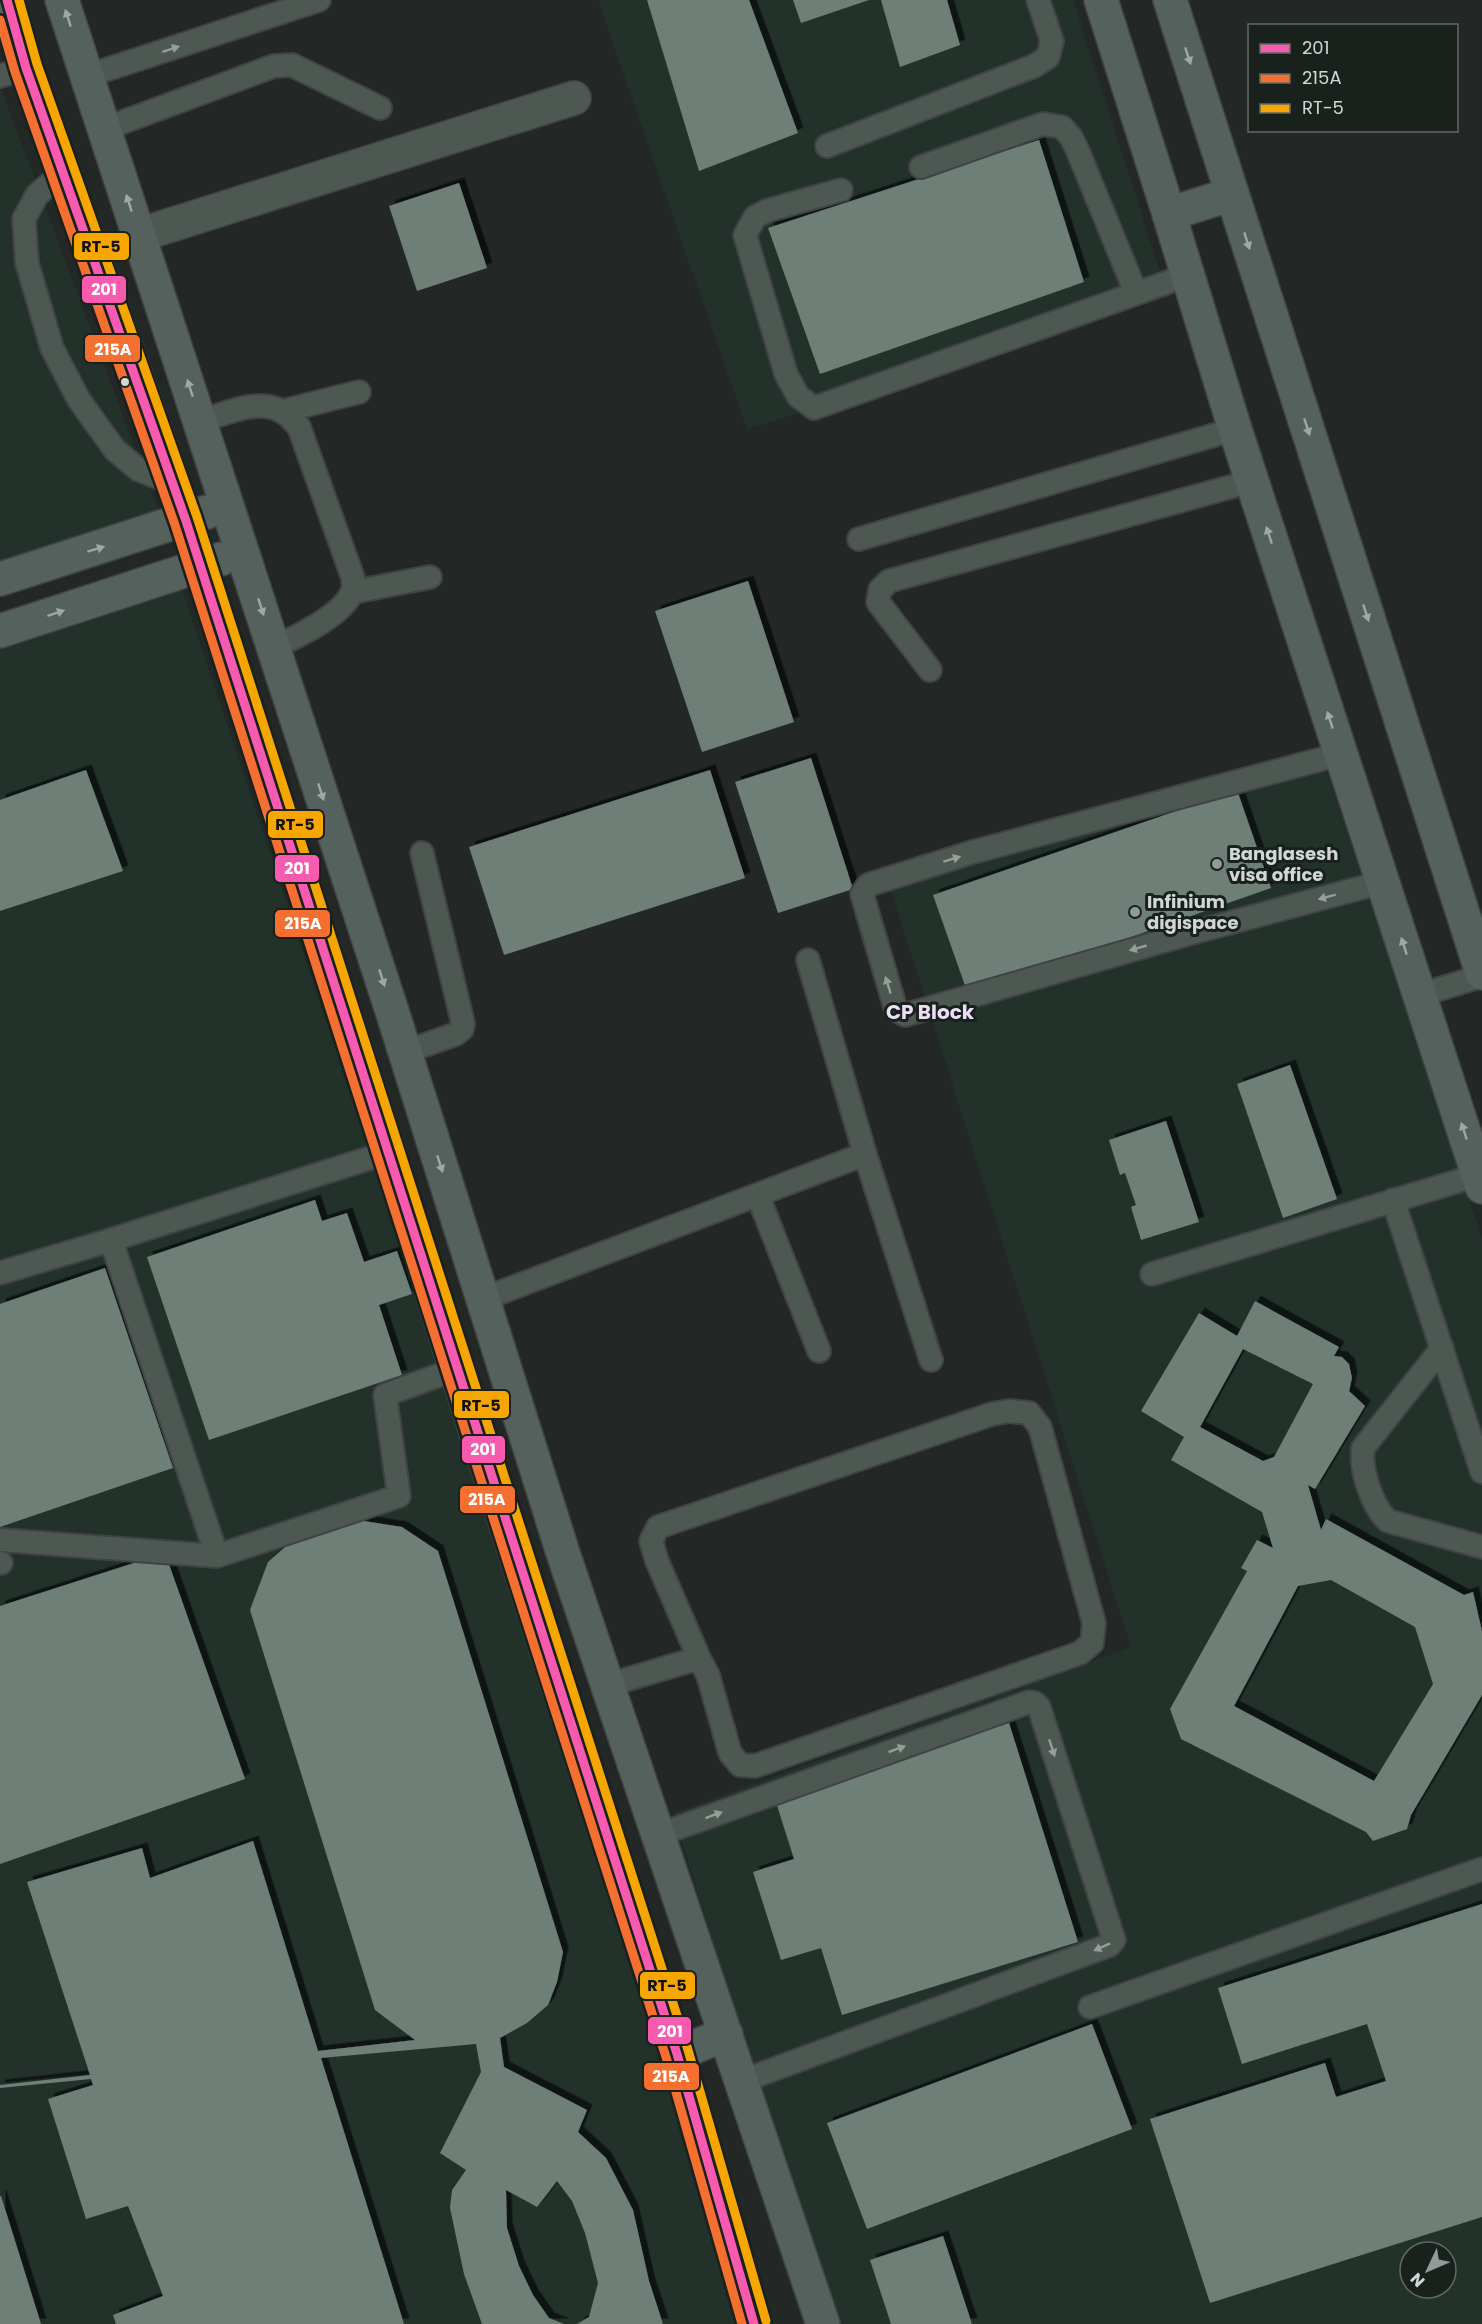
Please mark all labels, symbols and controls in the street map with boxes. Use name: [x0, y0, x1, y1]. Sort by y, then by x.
one-way arrow: [63, 9, 72, 27]
legend: [1248, 24, 1458, 132]
text: 201: [1302, 35, 1329, 60]
one-way arrow: [162, 44, 180, 53]
one-way arrow: [1183, 47, 1193, 65]
text: 215A: [1302, 65, 1342, 90]
text: RT-5: [1302, 95, 1344, 120]
one-way arrow: [124, 194, 133, 212]
line badge: RT-5: [73, 232, 130, 261]
one-way arrow: [1243, 232, 1252, 250]
text: RT-5: [81, 235, 121, 258]
line badge: 201: [81, 275, 127, 304]
text: 201: [91, 278, 117, 301]
line badge: 215A: [84, 334, 141, 363]
text: 215A: [94, 338, 132, 361]
unlabelled marker: [119, 376, 131, 388]
one-way arrow: [185, 379, 194, 397]
one-way arrow: [1303, 418, 1312, 436]
one-way arrow: [1264, 526, 1273, 544]
one-way arrow: [87, 543, 105, 553]
one-way arrow: [257, 598, 266, 616]
one-way arrow: [1362, 604, 1372, 622]
one-way arrow: [47, 608, 65, 617]
one-way arrow: [1325, 711, 1334, 729]
one-way arrow: [317, 784, 326, 802]
line badge: RT-5: [267, 810, 324, 839]
text: RT-5: [275, 813, 315, 836]
place label: Banglasesh visa office: [1229, 841, 1338, 887]
line badge: 201: [274, 854, 320, 883]
one-way arrow: [943, 854, 961, 863]
text: 201: [284, 857, 310, 880]
marker: Banglasesh visa office: [1210, 857, 1224, 871]
place label: Infinium digispace: [1147, 889, 1239, 935]
one-way arrow: [1317, 892, 1336, 902]
marker: Infinium digispace: [1128, 905, 1142, 919]
line badge: 215A: [274, 909, 331, 938]
text: 215A: [284, 912, 322, 935]
one-way arrow: [1399, 937, 1408, 955]
one-way arrow: [1129, 944, 1147, 953]
one-way arrow: [377, 969, 387, 987]
one-way arrow: [883, 976, 892, 994]
district label: CP Block: [886, 998, 975, 1026]
one-way arrow: [1459, 1122, 1468, 1140]
one-way arrow: [436, 1155, 445, 1173]
line badge: RT-5: [453, 1390, 510, 1419]
text: RT-5: [461, 1394, 501, 1417]
line badge: 201: [461, 1435, 506, 1464]
text: 201: [470, 1438, 496, 1461]
line badge: 215A: [459, 1485, 516, 1514]
text: 215A: [468, 1488, 506, 1511]
one-way arrow: [1048, 1739, 1057, 1757]
one-way arrow: [888, 1744, 906, 1754]
one-way arrow: [705, 1810, 723, 1820]
one-way arrow: [1092, 1942, 1110, 1952]
line badge: RT-5: [639, 1971, 696, 2000]
text: RT-5: [647, 1974, 687, 1997]
line badge: 201: [647, 2016, 692, 2045]
text: 201: [657, 2020, 683, 2043]
line badge: 215A: [643, 2062, 700, 2091]
text: 215A: [652, 2065, 690, 2088]
north arrow: [1398, 2240, 1458, 2300]
text: N: [1405, 2268, 1430, 2292]

